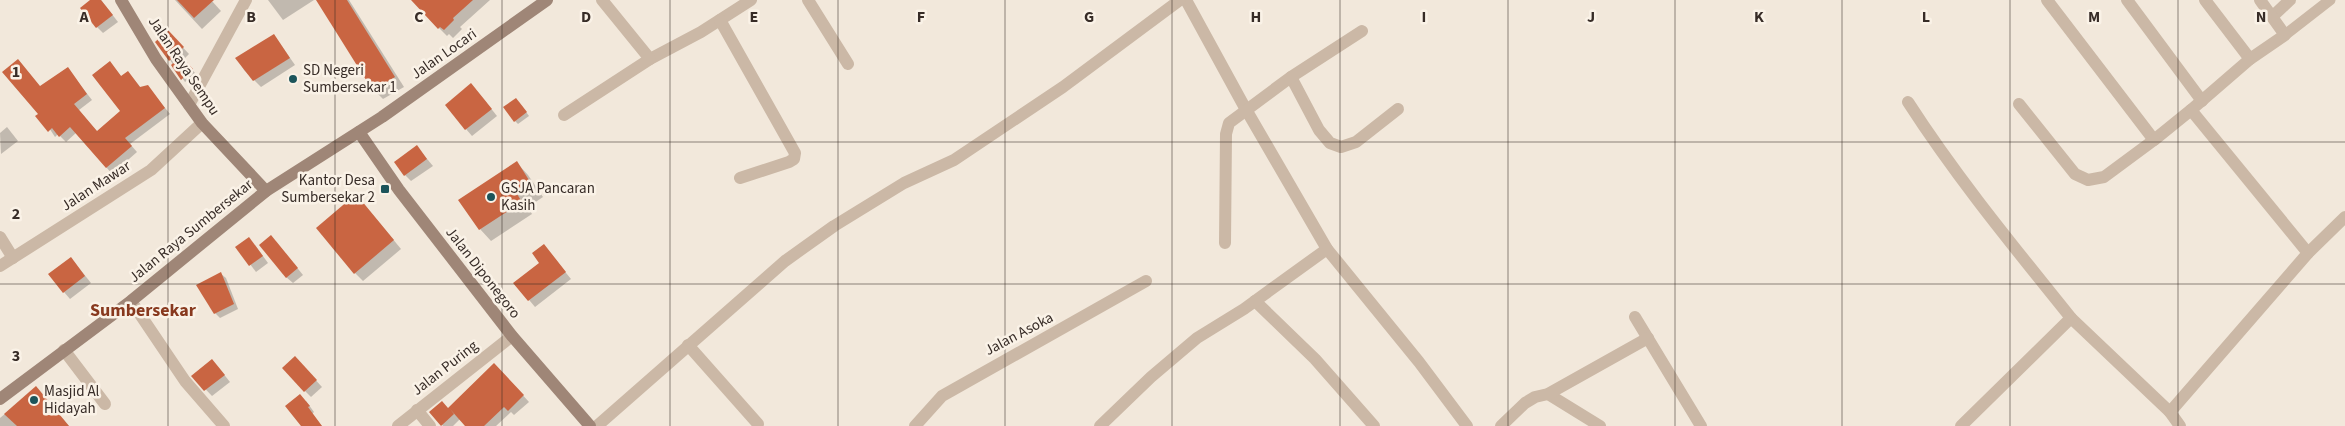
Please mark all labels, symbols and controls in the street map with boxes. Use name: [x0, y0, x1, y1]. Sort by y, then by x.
text: A: [78, 6, 89, 28]
text: B: [246, 6, 256, 28]
text: C: [414, 6, 424, 28]
text: D: [581, 6, 591, 28]
text: E: [750, 6, 758, 28]
text: F: [917, 6, 925, 28]
text: G: [1084, 6, 1094, 28]
text: H: [1251, 6, 1261, 28]
text: I: [1422, 6, 1426, 28]
text: J: [1587, 6, 1595, 28]
text: K: [1754, 6, 1764, 28]
text: L: [1922, 6, 1930, 28]
text: M: [2088, 6, 2100, 28]
text: N: [2256, 6, 2266, 28]
street label: Jalan Raya Sempu: [143, 12, 225, 120]
street label: Jalan Locari: [407, 24, 481, 84]
place label: SD Negeri Sumbersekar 1: [303, 60, 397, 98]
text: 1: [12, 61, 20, 83]
marker: SD Negeri Sumbersekar 1: [287, 73, 299, 85]
street label: Jalan Mawar: [57, 155, 136, 216]
place label: Kantor Desa Sumbersekar 2: [281, 170, 375, 208]
street label: Jalan Raya Sumbersekar: [125, 174, 258, 288]
place label: GSJA Pancaran Kasih: [501, 178, 595, 216]
marker: Kantor Desa Sumbersekar 2: [379, 183, 391, 195]
marker: GSJA Pancaran Kasih: [485, 191, 497, 203]
text: 2: [12, 203, 20, 225]
street label: Jalan Diponegoro: [441, 223, 525, 323]
district label: Sumbersekar: [90, 298, 197, 323]
street label: Jalan Asoka: [981, 307, 1057, 361]
street label: Jalan Puring: [408, 335, 483, 400]
text: 3: [12, 345, 20, 367]
place label: Masjid Al Hidayah: [44, 381, 100, 419]
marker: Masjid Al Hidayah: [28, 394, 40, 406]

